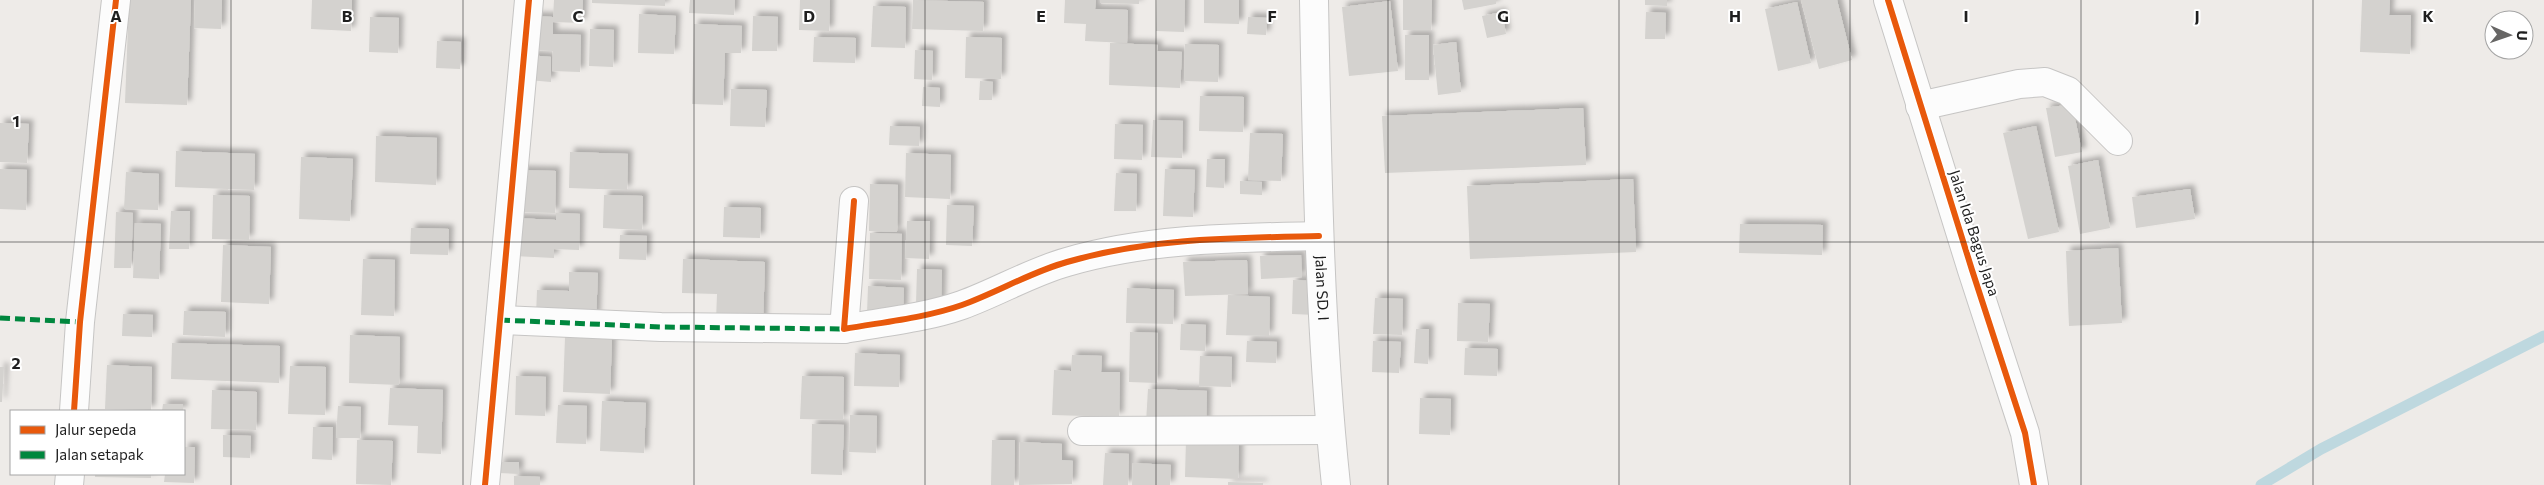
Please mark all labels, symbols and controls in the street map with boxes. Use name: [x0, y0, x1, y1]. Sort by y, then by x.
text: A: [110, 6, 122, 25]
text: B: [342, 6, 353, 25]
text: C: [573, 6, 584, 25]
text: D: [803, 6, 815, 25]
text: E: [1036, 6, 1046, 25]
text: F: [1267, 6, 1277, 25]
text: G: [1497, 6, 1509, 25]
text: H: [1729, 6, 1741, 25]
text: I: [1963, 6, 1969, 25]
text: J: [2194, 6, 2200, 25]
text: K: [2422, 6, 2434, 25]
north arrow: [2484, 10, 2534, 60]
text: U: [2514, 30, 2531, 41]
text: 1: [12, 111, 20, 130]
street label: Jalan Ida Bagus Japa: [1946, 167, 2004, 298]
street label: Jalan SD. I: [1312, 255, 1333, 321]
text: 2: [11, 353, 21, 372]
legend: [10, 410, 185, 475]
text: Jalur sepeda: [55, 420, 136, 438]
text: Jalan setapak: [55, 445, 144, 463]

